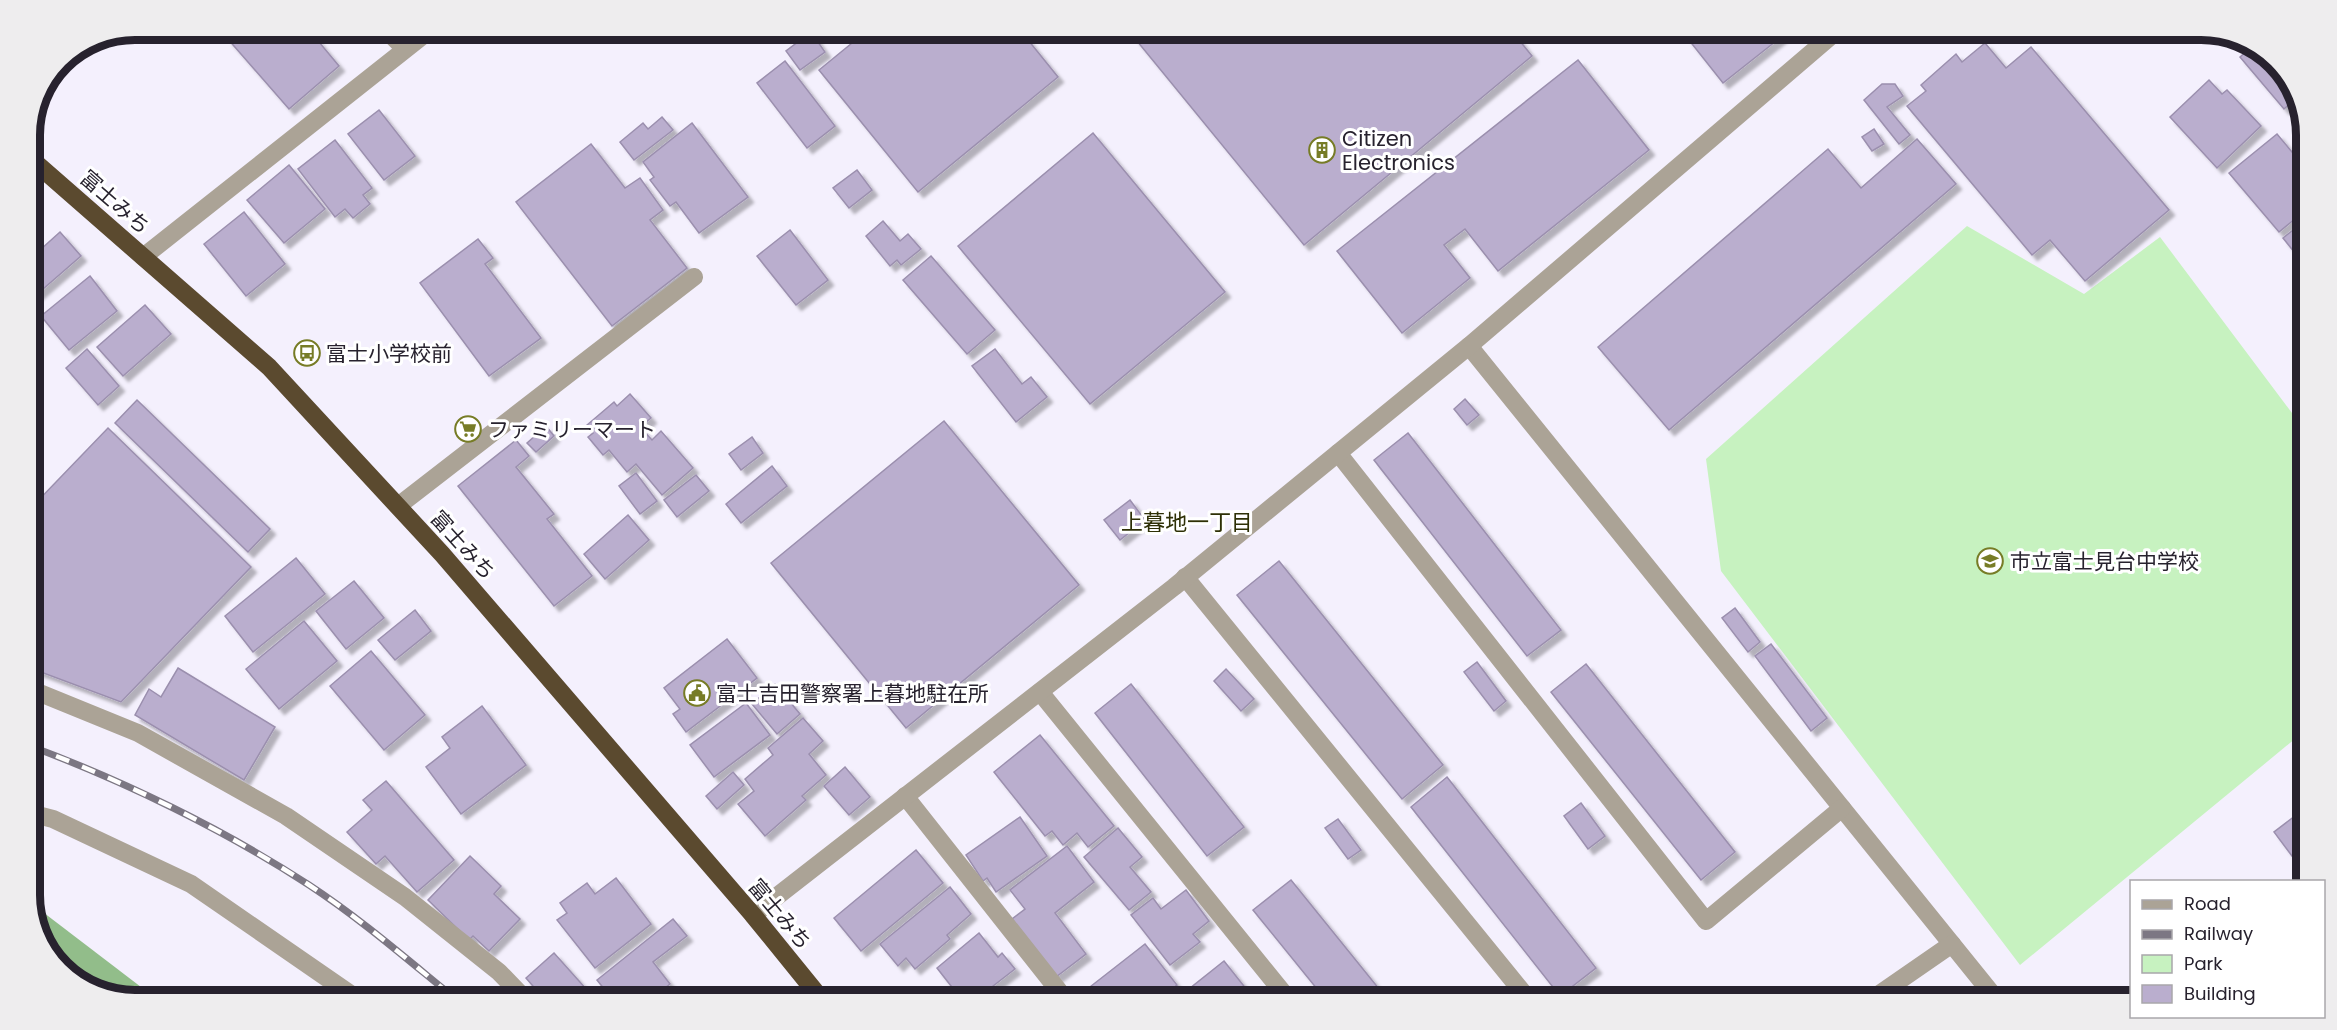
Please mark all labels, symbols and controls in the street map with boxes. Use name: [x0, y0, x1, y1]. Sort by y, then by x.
place label: Citizen Electronics: [1342, 124, 1455, 177]
building icon: Citizen Electronics: [1307, 135, 1337, 165]
street label: 富士みち: [74, 164, 156, 240]
bus stop icon: 富士小学校前: [292, 338, 322, 368]
place label: 富士小学校前: [326, 339, 452, 368]
supermarket icon: ファミリーマート: [453, 414, 483, 444]
place label: ファミリーマート: [488, 415, 656, 444]
street label: 富士みち: [424, 504, 502, 586]
district label: 上暮地一丁目: [1121, 507, 1253, 538]
school or university icon: 市立富士見台中学校: [1975, 546, 2005, 576]
place label: 市立富士見台中学校: [2010, 547, 2199, 576]
public building icon: 富士吉田警察署上暮地駐在所: [682, 678, 712, 708]
place label: 富士吉田警察署上暮地駐在所: [716, 679, 989, 708]
street label: 富士みち: [742, 873, 818, 955]
legend: [2130, 880, 2325, 1018]
text: Road: [2184, 891, 2231, 916]
text: Railway: [2184, 921, 2253, 946]
text: Park: [2184, 951, 2223, 976]
text: Building: [2184, 981, 2256, 1006]

